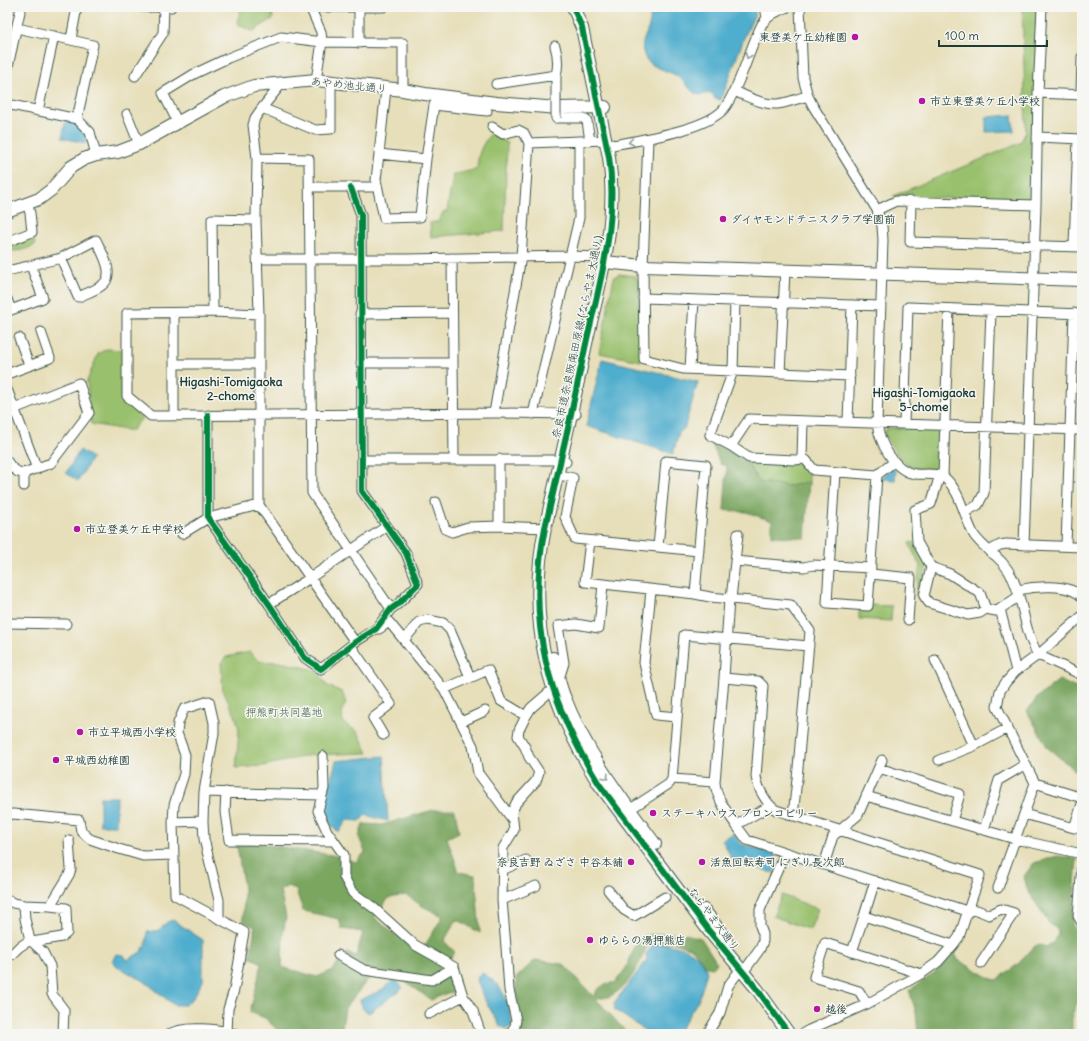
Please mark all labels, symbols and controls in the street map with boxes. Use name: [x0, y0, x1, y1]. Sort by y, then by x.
scale bar: [939, 22, 1047, 48]
text: 100 m: [945, 28, 979, 43]
place label: 東登美ケ丘幼稚園: [759, 30, 847, 44]
marker: 東登美ケ丘幼稚園: [850, 32, 860, 42]
one-way arrow: [744, 53, 752, 60]
street label: あやめ池北通り: [310, 74, 388, 96]
place label: 市立東登美ケ丘小学校: [930, 94, 1040, 108]
marker: 市立東登美ケ丘小学校: [917, 96, 927, 106]
one-way arrow: [628, 137, 634, 146]
place label: ダイヤモンドテニスクラブ学園前: [731, 212, 895, 226]
marker: ダイヤモンドテニスクラブ学園前: [718, 214, 728, 224]
street label: 奈良市道奈良阪南田原線 (ならやま大通り): [549, 234, 605, 440]
district label: Higashi-Tomigaoka 2-chome: [179, 374, 283, 403]
district label: Higashi-Tomigaoka 5-chome: [872, 385, 976, 414]
place label: 市立登美ケ丘中学校: [85, 522, 184, 536]
marker: 市立登美ケ丘中学校: [72, 524, 82, 534]
park label: 押熊町共同墓地: [246, 705, 323, 719]
place label: 市立平城西小学校: [88, 725, 176, 739]
marker: 市立平城西小学校: [75, 727, 85, 737]
place label: 平城西幼稚園: [64, 753, 130, 767]
marker: 平城西幼稚園: [51, 755, 61, 765]
one-way arrow: [601, 772, 608, 779]
place label: ステーキハウス ブロンコビリー: [661, 806, 818, 820]
marker: ステーキハウス ブロンコビリー: [648, 808, 658, 818]
place label: 奈良吉野 ゐざさ 中谷本舗: [497, 855, 623, 869]
place label: 活魚回転寿司 にぎり長次郎: [710, 855, 845, 869]
marker: 奈良吉野 ゐざさ 中谷本舗: [626, 857, 636, 867]
marker: 活魚回転寿司 にぎり長次郎: [697, 857, 707, 867]
street label: ならやま大通り: [685, 884, 743, 954]
place label: ゆららの湯押熊店: [598, 933, 686, 947]
marker: ゆららの湯押熊店: [585, 935, 595, 945]
place label: 越後: [825, 1002, 847, 1016]
marker: 越後: [812, 1004, 822, 1014]

